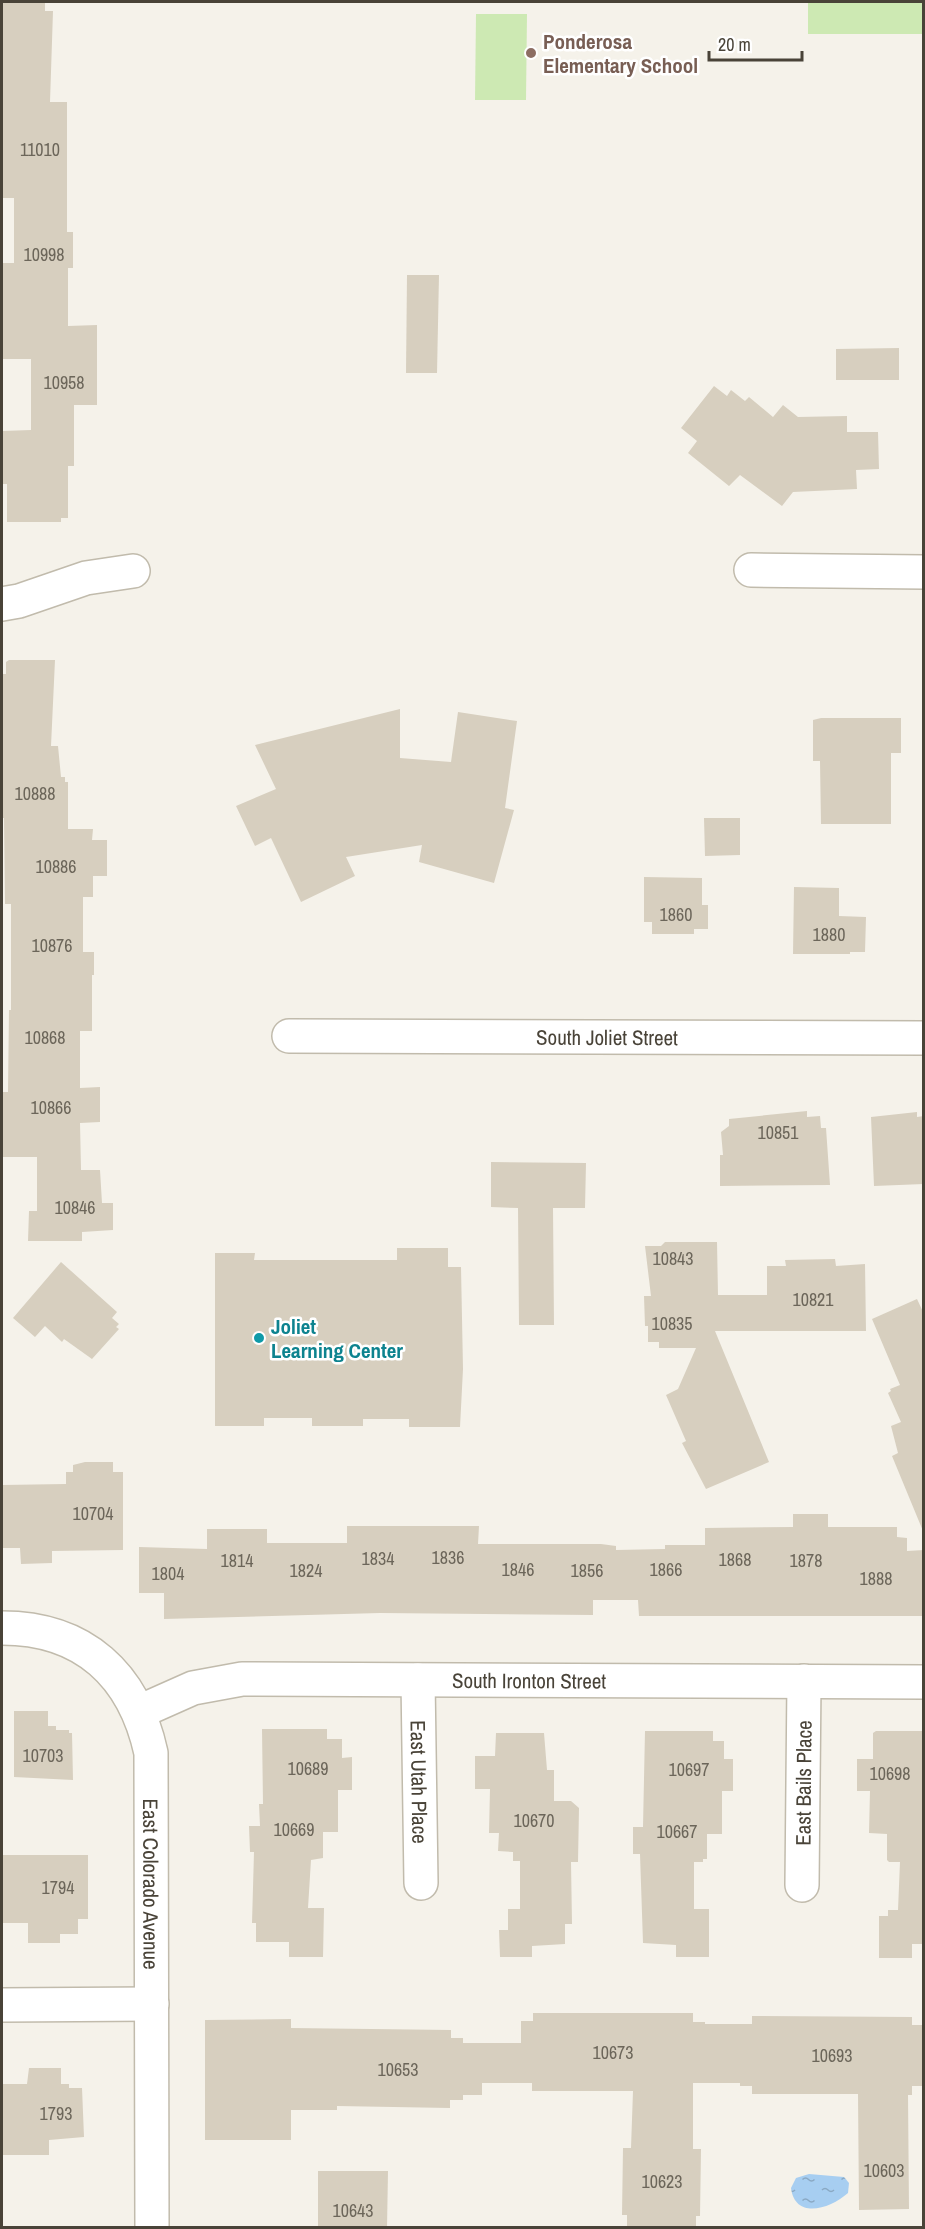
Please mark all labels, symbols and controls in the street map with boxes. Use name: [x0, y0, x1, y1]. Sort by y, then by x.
scale bar: [709, 24, 802, 62]
place label: Ponderosa Elementary School: [543, 27, 698, 80]
text: 20 m: [718, 32, 751, 57]
marker: Ponderosa Elementary School: [524, 46, 538, 60]
house number: 11010: [20, 137, 60, 162]
house number: 10998: [23, 242, 65, 267]
house number: 10958: [43, 370, 85, 395]
house number: 10888: [14, 781, 56, 806]
house number: 10886: [35, 854, 77, 879]
house number: 1860: [660, 902, 692, 927]
house number: 1880: [813, 922, 845, 947]
house number: 10876: [31, 933, 73, 958]
street label: South Joliet Street: [536, 1022, 678, 1052]
house number: 10868: [24, 1025, 66, 1050]
house number: 10866: [30, 1095, 72, 1120]
house number: 10851: [757, 1120, 799, 1145]
house number: 10846: [54, 1195, 96, 1220]
house number: 10843: [652, 1246, 694, 1271]
house number: 10821: [792, 1287, 834, 1312]
house number: 10835: [651, 1311, 693, 1336]
place label: Joliet Learning Center: [271, 1312, 403, 1365]
marker: Joliet Learning Center: [252, 1331, 266, 1345]
house number: 10704: [72, 1501, 114, 1526]
house number: 1836: [432, 1545, 464, 1570]
house number: 1834: [362, 1546, 394, 1571]
house number: 1868: [719, 1547, 751, 1572]
house number: 1814: [221, 1548, 253, 1573]
house number: 1878: [790, 1548, 822, 1573]
house number: 1846: [502, 1557, 534, 1582]
house number: 1866: [650, 1557, 682, 1582]
house number: 1824: [290, 1558, 322, 1583]
house number: 1856: [571, 1558, 603, 1583]
house number: 1804: [152, 1561, 184, 1586]
house number: 1888: [860, 1566, 892, 1591]
street label: South Ironton Street: [452, 1665, 606, 1695]
street label: East Utah Place: [404, 1720, 435, 1844]
street label: East Bails Place: [788, 1720, 818, 1846]
house number: 10703: [22, 1743, 64, 1768]
house number: 10689: [287, 1756, 329, 1781]
house number: 10697: [668, 1757, 710, 1782]
house number: 10698: [869, 1761, 911, 1786]
street label: East Colorado Avenue: [137, 1798, 166, 1970]
house number: 10670: [513, 1808, 555, 1833]
house number: 10669: [273, 1817, 315, 1842]
house number: 10667: [656, 1819, 698, 1844]
house number: 1794: [42, 1875, 74, 1900]
house number: 10673: [592, 2040, 634, 2065]
house number: 10693: [811, 2043, 853, 2068]
house number: 10653: [377, 2057, 419, 2082]
house number: 1793: [40, 2101, 72, 2126]
house number: 10603: [863, 2158, 905, 2183]
house number: 10623: [641, 2169, 683, 2194]
house number: 10643: [332, 2198, 374, 2223]

